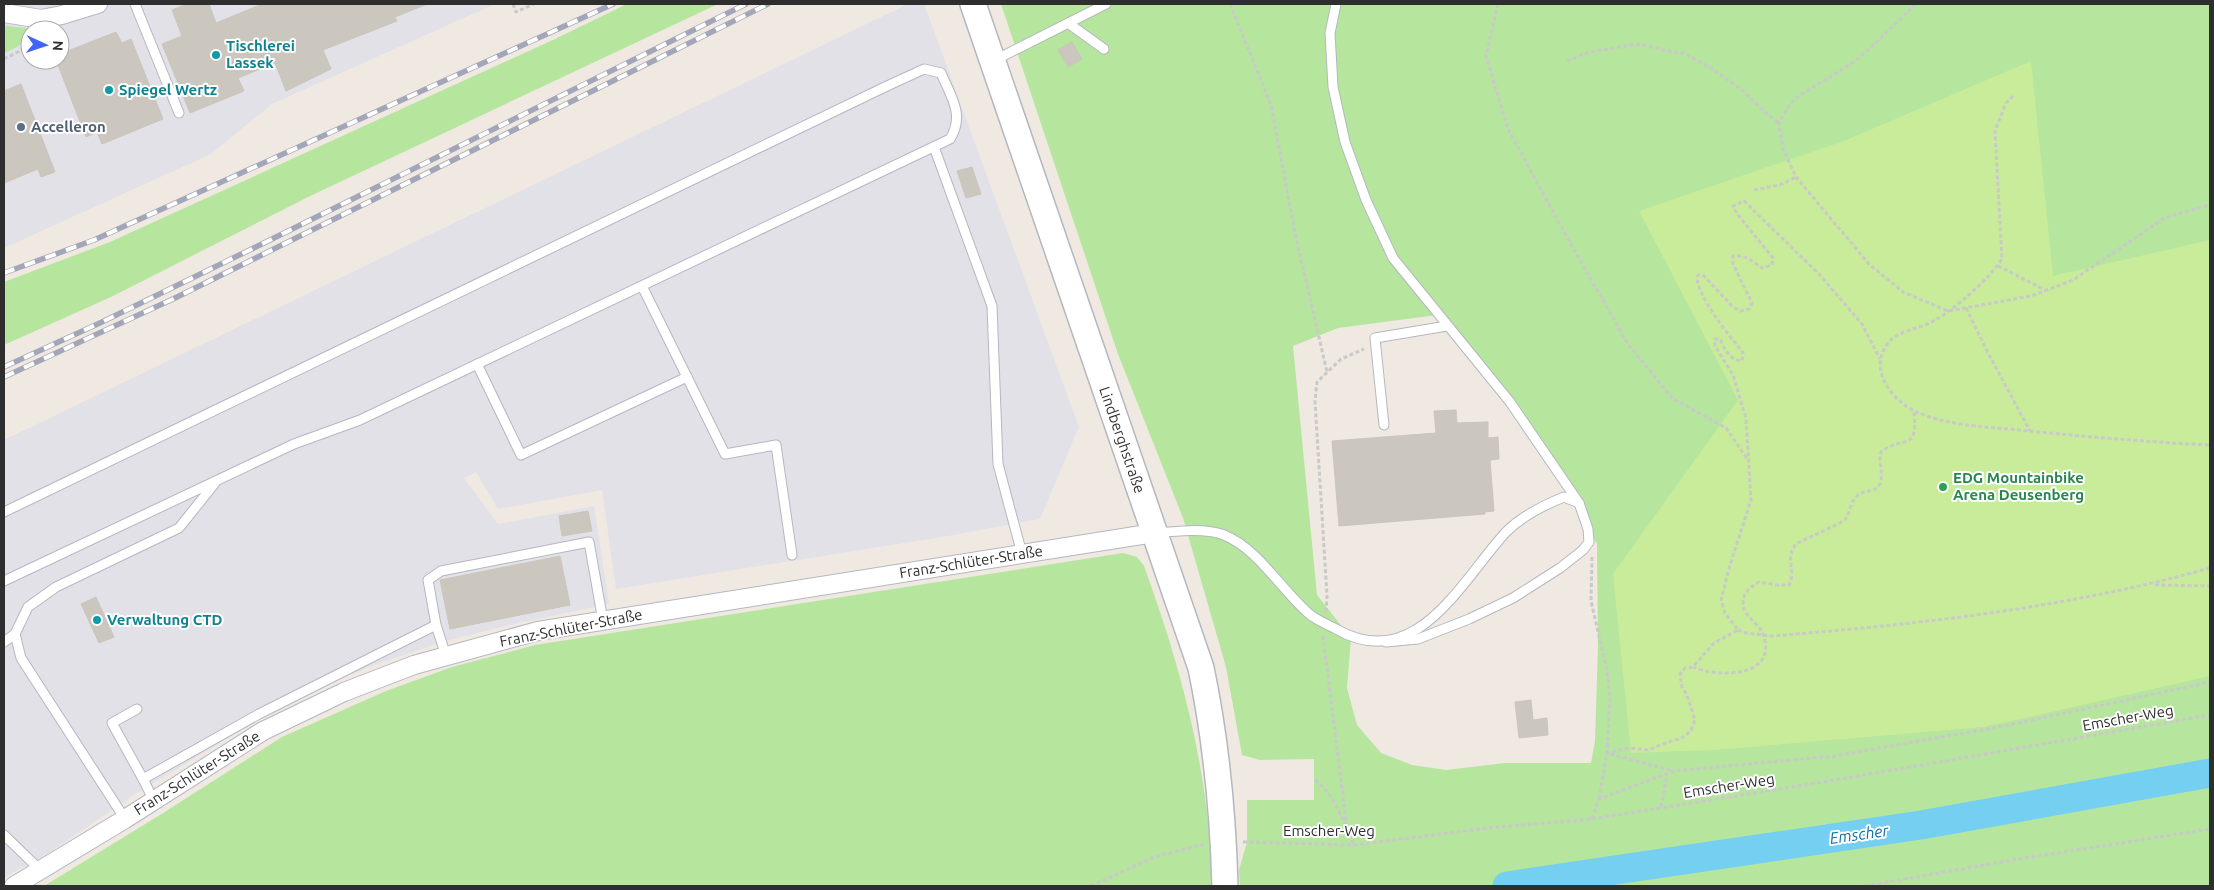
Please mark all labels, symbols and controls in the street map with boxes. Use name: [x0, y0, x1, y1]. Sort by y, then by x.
north arrow: [20, 20, 70, 70]
place label: Tischlerei Lassek: [226, 37, 295, 71]
text: N: [50, 40, 66, 51]
marker: Tischlerei Lassek: [210, 49, 222, 61]
place label: Spiegel Wertz: [119, 81, 217, 98]
marker: Spiegel Wertz: [103, 84, 115, 96]
place label: Accelleron: [31, 118, 106, 135]
marker: Accelleron: [15, 121, 27, 133]
street label: Lindberghstraße: [1096, 384, 1149, 495]
place label: EDG Mountainbike Arena Deusenberg: [1953, 469, 2084, 503]
marker: EDG Mountainbike Arena Deusenberg: [1937, 481, 1949, 493]
street label: Franz-Schlüter-Straße: [898, 542, 1044, 581]
street label: Franz-Schlüter-Straße: [498, 605, 644, 650]
place label: Verwaltung CTD: [107, 611, 223, 628]
marker: Verwaltung CTD: [91, 614, 103, 626]
street label: Emscher-Weg: [2081, 701, 2175, 734]
street label: Franz-Schlüter-Straße: [131, 727, 263, 818]
street label: Emscher-Weg: [1682, 770, 1776, 801]
water label: Emscher: [1828, 821, 1890, 847]
street label: Emscher-Weg: [1283, 822, 1375, 839]

